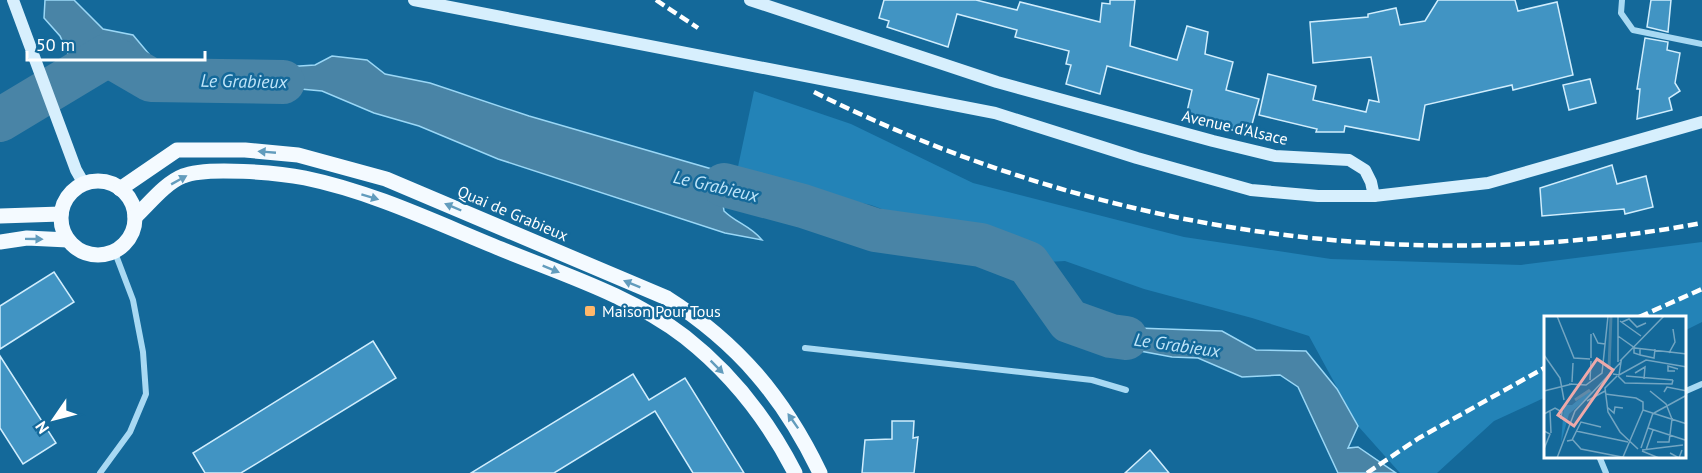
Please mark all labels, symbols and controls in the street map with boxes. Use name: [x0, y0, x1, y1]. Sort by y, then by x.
scale bar: [27, 24, 206, 62]
text: 50 m: [36, 33, 75, 56]
water label: Le Grabieux: [200, 69, 289, 93]
street label: Avenue d'Alsace: [1180, 105, 1290, 149]
one-way arrow: [257, 147, 276, 157]
water label: Le Grabieux: [671, 165, 762, 207]
one-way arrow: [170, 175, 188, 185]
street label: Quai de Grabieux: [455, 181, 571, 245]
one-way arrow: [361, 193, 379, 202]
one-way arrow: [443, 202, 461, 212]
one-way arrow: [24, 234, 43, 243]
one-way arrow: [542, 264, 560, 274]
one-way arrow: [623, 279, 641, 288]
place label: Maison Pour Tous: [602, 301, 721, 321]
marker: Maison Pour Tous: [583, 304, 597, 318]
inset map: [1544, 316, 1687, 458]
water label: Le Grabieux: [1132, 328, 1223, 363]
one-way arrow: [710, 359, 724, 373]
north arrow: [24, 389, 84, 449]
one-way arrow: [787, 414, 799, 430]
text: N: [31, 418, 53, 438]

